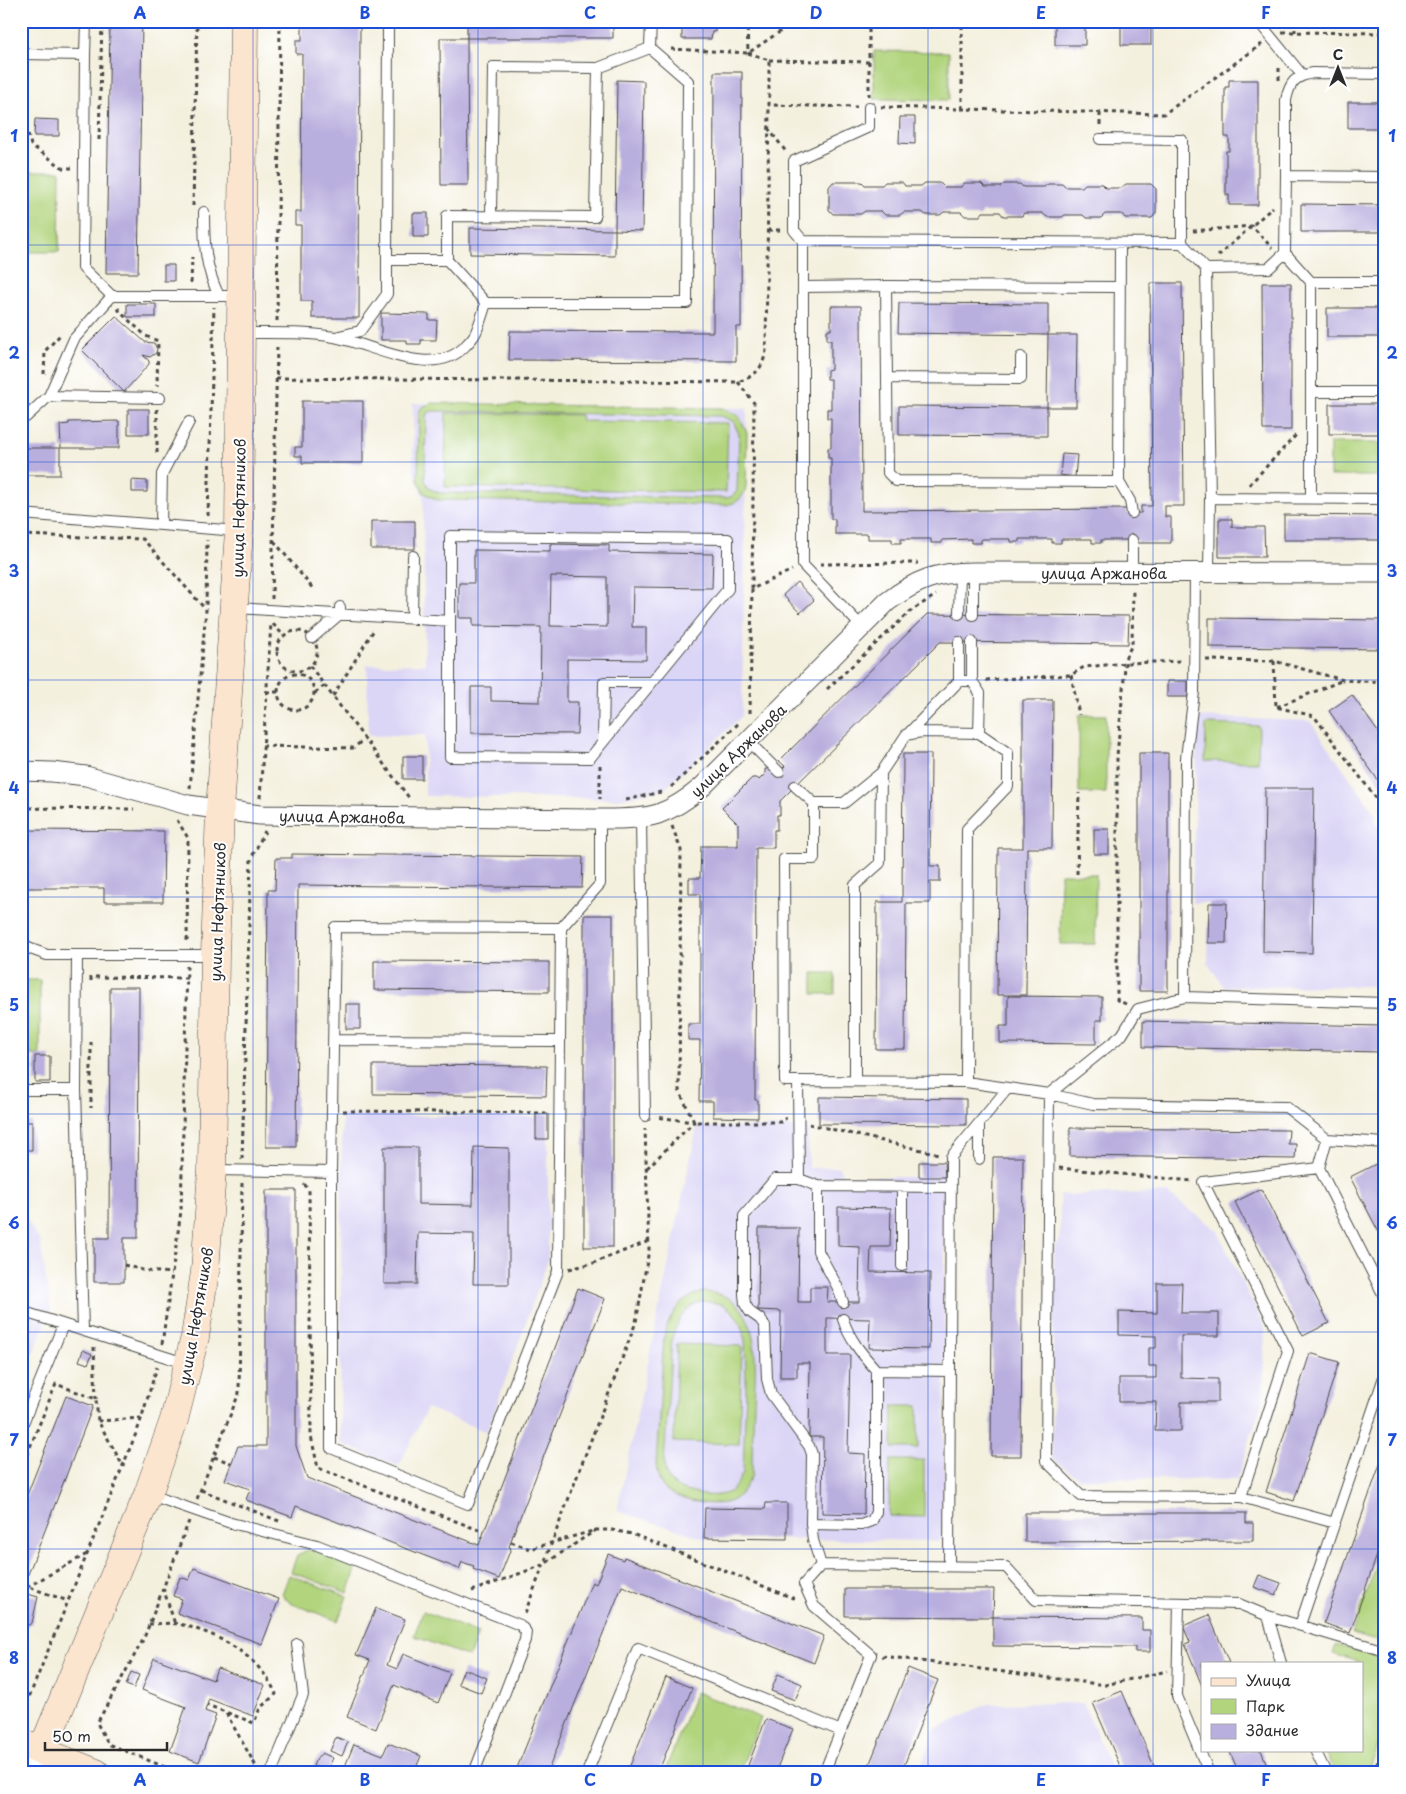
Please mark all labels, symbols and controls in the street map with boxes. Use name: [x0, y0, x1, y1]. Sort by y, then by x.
text: A: [134, 0, 147, 24]
text: B: [360, 0, 371, 24]
text: C: [584, 0, 596, 24]
text: D: [810, 0, 822, 24]
text: E: [1036, 0, 1046, 24]
text: F: [1261, 0, 1271, 24]
north arrow: [1314, 42, 1364, 92]
text: С: [1333, 44, 1343, 65]
text: 1: [10, 123, 18, 147]
text: 1: [1388, 123, 1396, 147]
text: 2: [8, 340, 20, 364]
text: 2: [1386, 340, 1398, 364]
street label: улица Нефтяников: [225, 438, 251, 578]
text: 3: [9, 558, 19, 582]
text: 3: [1387, 558, 1397, 582]
street label: улица Аржанова: [1041, 561, 1168, 584]
street label: улица Аржанова: [685, 698, 792, 802]
text: 4: [9, 775, 20, 799]
text: 4: [1387, 775, 1398, 799]
street label: улица Аржанова: [279, 803, 406, 829]
street label: улица Нефтяников: [203, 842, 231, 982]
text: 5: [9, 992, 19, 1016]
text: 5: [1387, 992, 1397, 1016]
text: 6: [8, 1210, 20, 1234]
text: 6: [1386, 1210, 1398, 1234]
street label: улица Нефтяников: [172, 1245, 218, 1387]
text: 7: [9, 1427, 19, 1451]
text: 7: [1387, 1427, 1397, 1451]
text: 8: [9, 1645, 19, 1669]
text: 8: [1387, 1645, 1397, 1669]
legend: [1201, 1662, 1364, 1752]
text: Улица: [1246, 1668, 1291, 1691]
text: Парк: [1246, 1694, 1285, 1717]
text: Здание: [1246, 1718, 1299, 1741]
scale bar: [45, 1719, 168, 1751]
text: 50 m: [52, 1724, 91, 1747]
text: A: [134, 1767, 147, 1791]
text: B: [360, 1767, 371, 1791]
text: C: [584, 1767, 596, 1791]
text: D: [810, 1767, 822, 1791]
text: E: [1036, 1767, 1046, 1791]
text: F: [1261, 1767, 1271, 1791]

